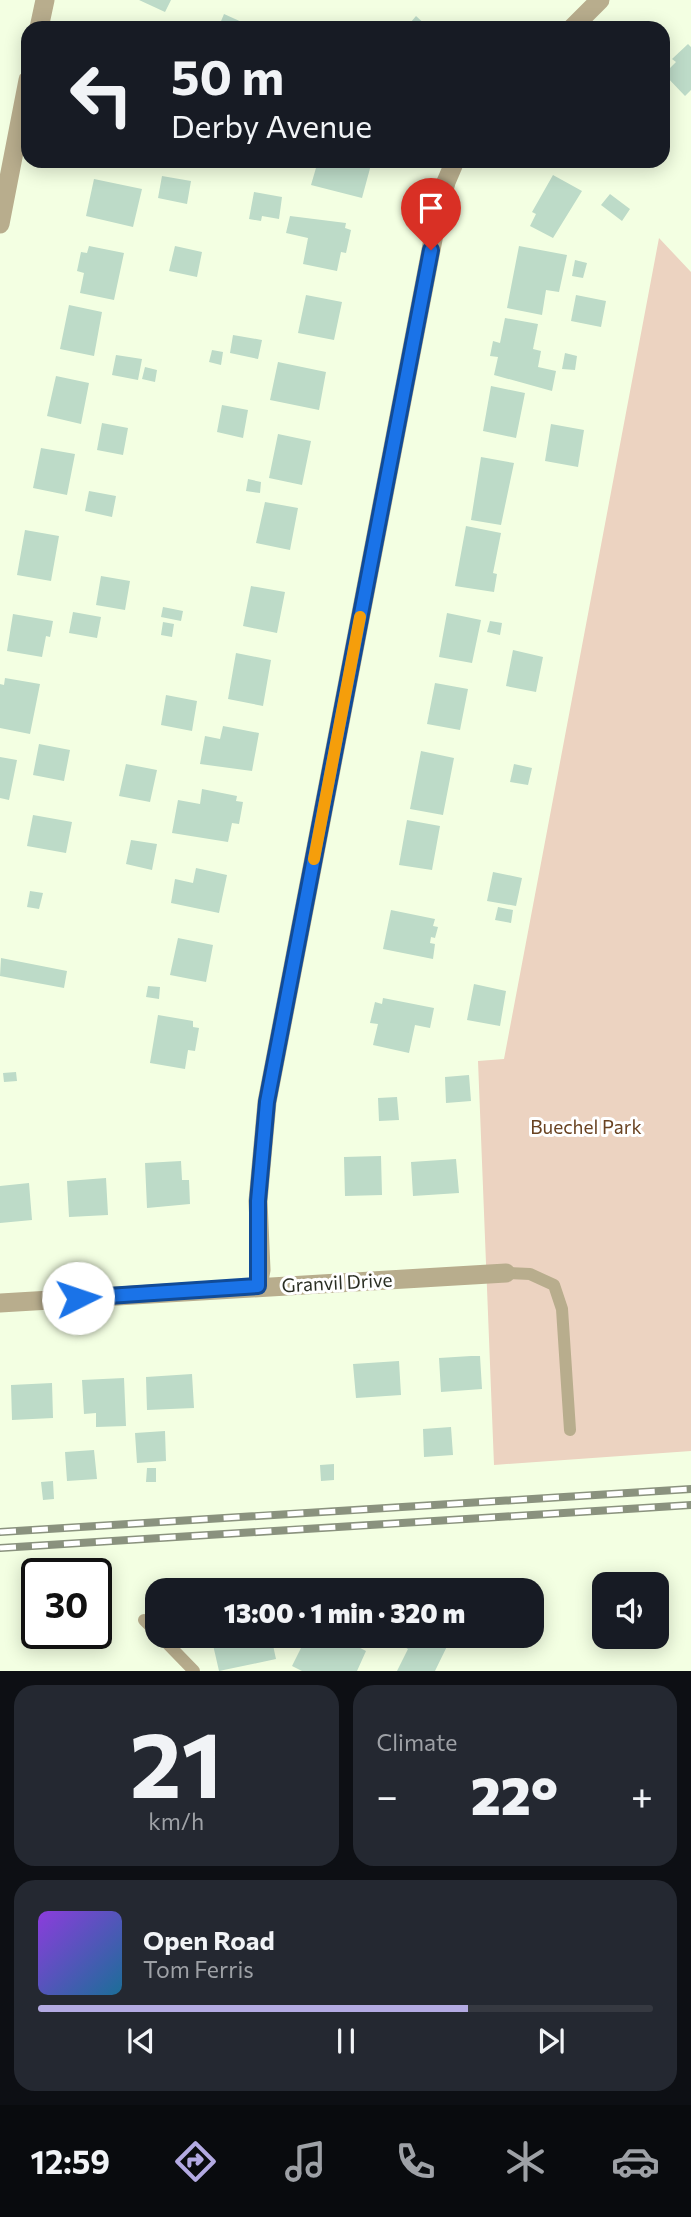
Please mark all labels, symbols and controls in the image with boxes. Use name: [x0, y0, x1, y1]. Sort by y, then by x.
text: 50 m: [171, 45, 284, 105]
icon: left: [56, 49, 147, 140]
text: Derby Avenue: [171, 105, 372, 145]
pin: [401, 178, 461, 250]
icon: arrive: [412, 189, 450, 227]
park label: Buechel Park: [530, 1115, 642, 1138]
position arrow: [41, 1261, 115, 1335]
street label: Granvil Drive: [281, 1268, 393, 1296]
speed limit sign: 30: [21, 1558, 112, 1649]
map controls: [592, 1572, 669, 1649]
button: sound: [592, 1572, 669, 1649]
text: 13:00 · 1 min · 320 m: [224, 1597, 465, 1628]
text: 21: [130, 1705, 223, 1817]
text: Climate: [377, 1728, 458, 1756]
text: 22°: [471, 1762, 558, 1826]
text: −: [377, 1771, 398, 1818]
text: +: [631, 1771, 653, 1818]
text: km/h: [148, 1807, 204, 1835]
text: Open Road: [143, 1924, 275, 1955]
text: Tom Ferris: [143, 1955, 254, 1983]
icon: previous: [122, 2022, 160, 2060]
icon: pause: [327, 2022, 365, 2060]
icon: next: [532, 2022, 570, 2060]
icon: directions: [171, 2137, 220, 2186]
icon: music: [281, 2137, 330, 2186]
icon: phone: [391, 2137, 440, 2186]
icon: climate: [501, 2137, 550, 2186]
icon: car: [611, 2137, 660, 2186]
text: 12:59: [31, 2141, 110, 2181]

